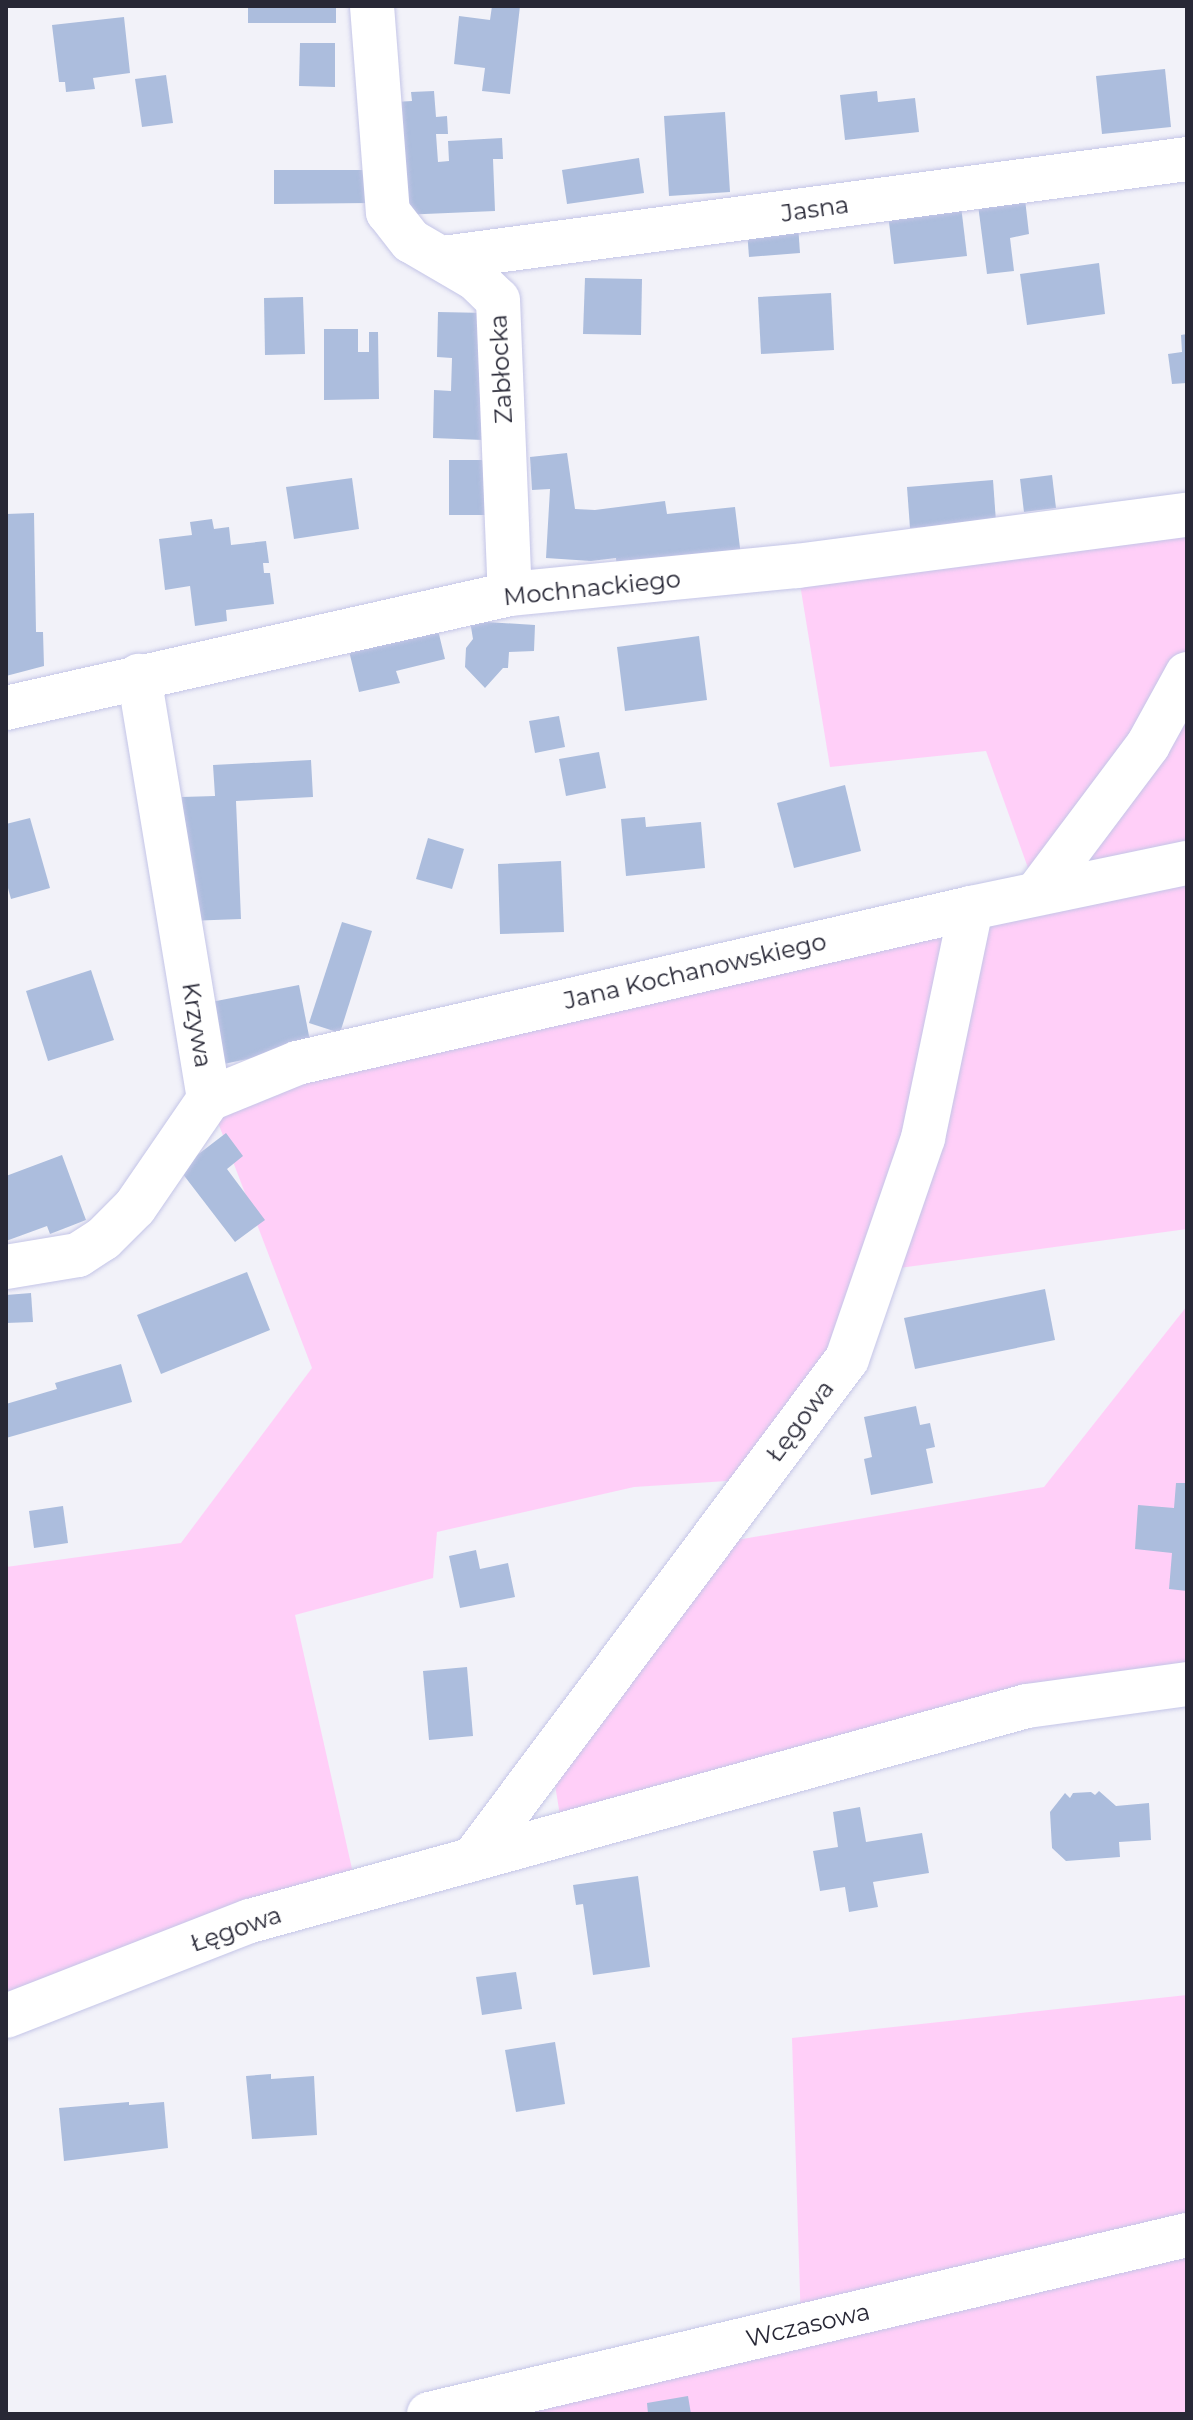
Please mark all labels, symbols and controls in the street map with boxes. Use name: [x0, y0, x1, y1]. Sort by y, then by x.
street label: Jasna: [779, 190, 851, 228]
street label: Zabłocka: [484, 314, 518, 424]
street label: Mochnackiego: [502, 564, 682, 612]
street label: Jana Kochanowskiego: [561, 927, 829, 1015]
street label: Krzywa: [176, 980, 218, 1070]
street label: Łęgowa: [760, 1375, 840, 1467]
street label: Łęgowa: [187, 1900, 285, 1958]
street label: Wczasowa: [743, 2297, 873, 2353]

